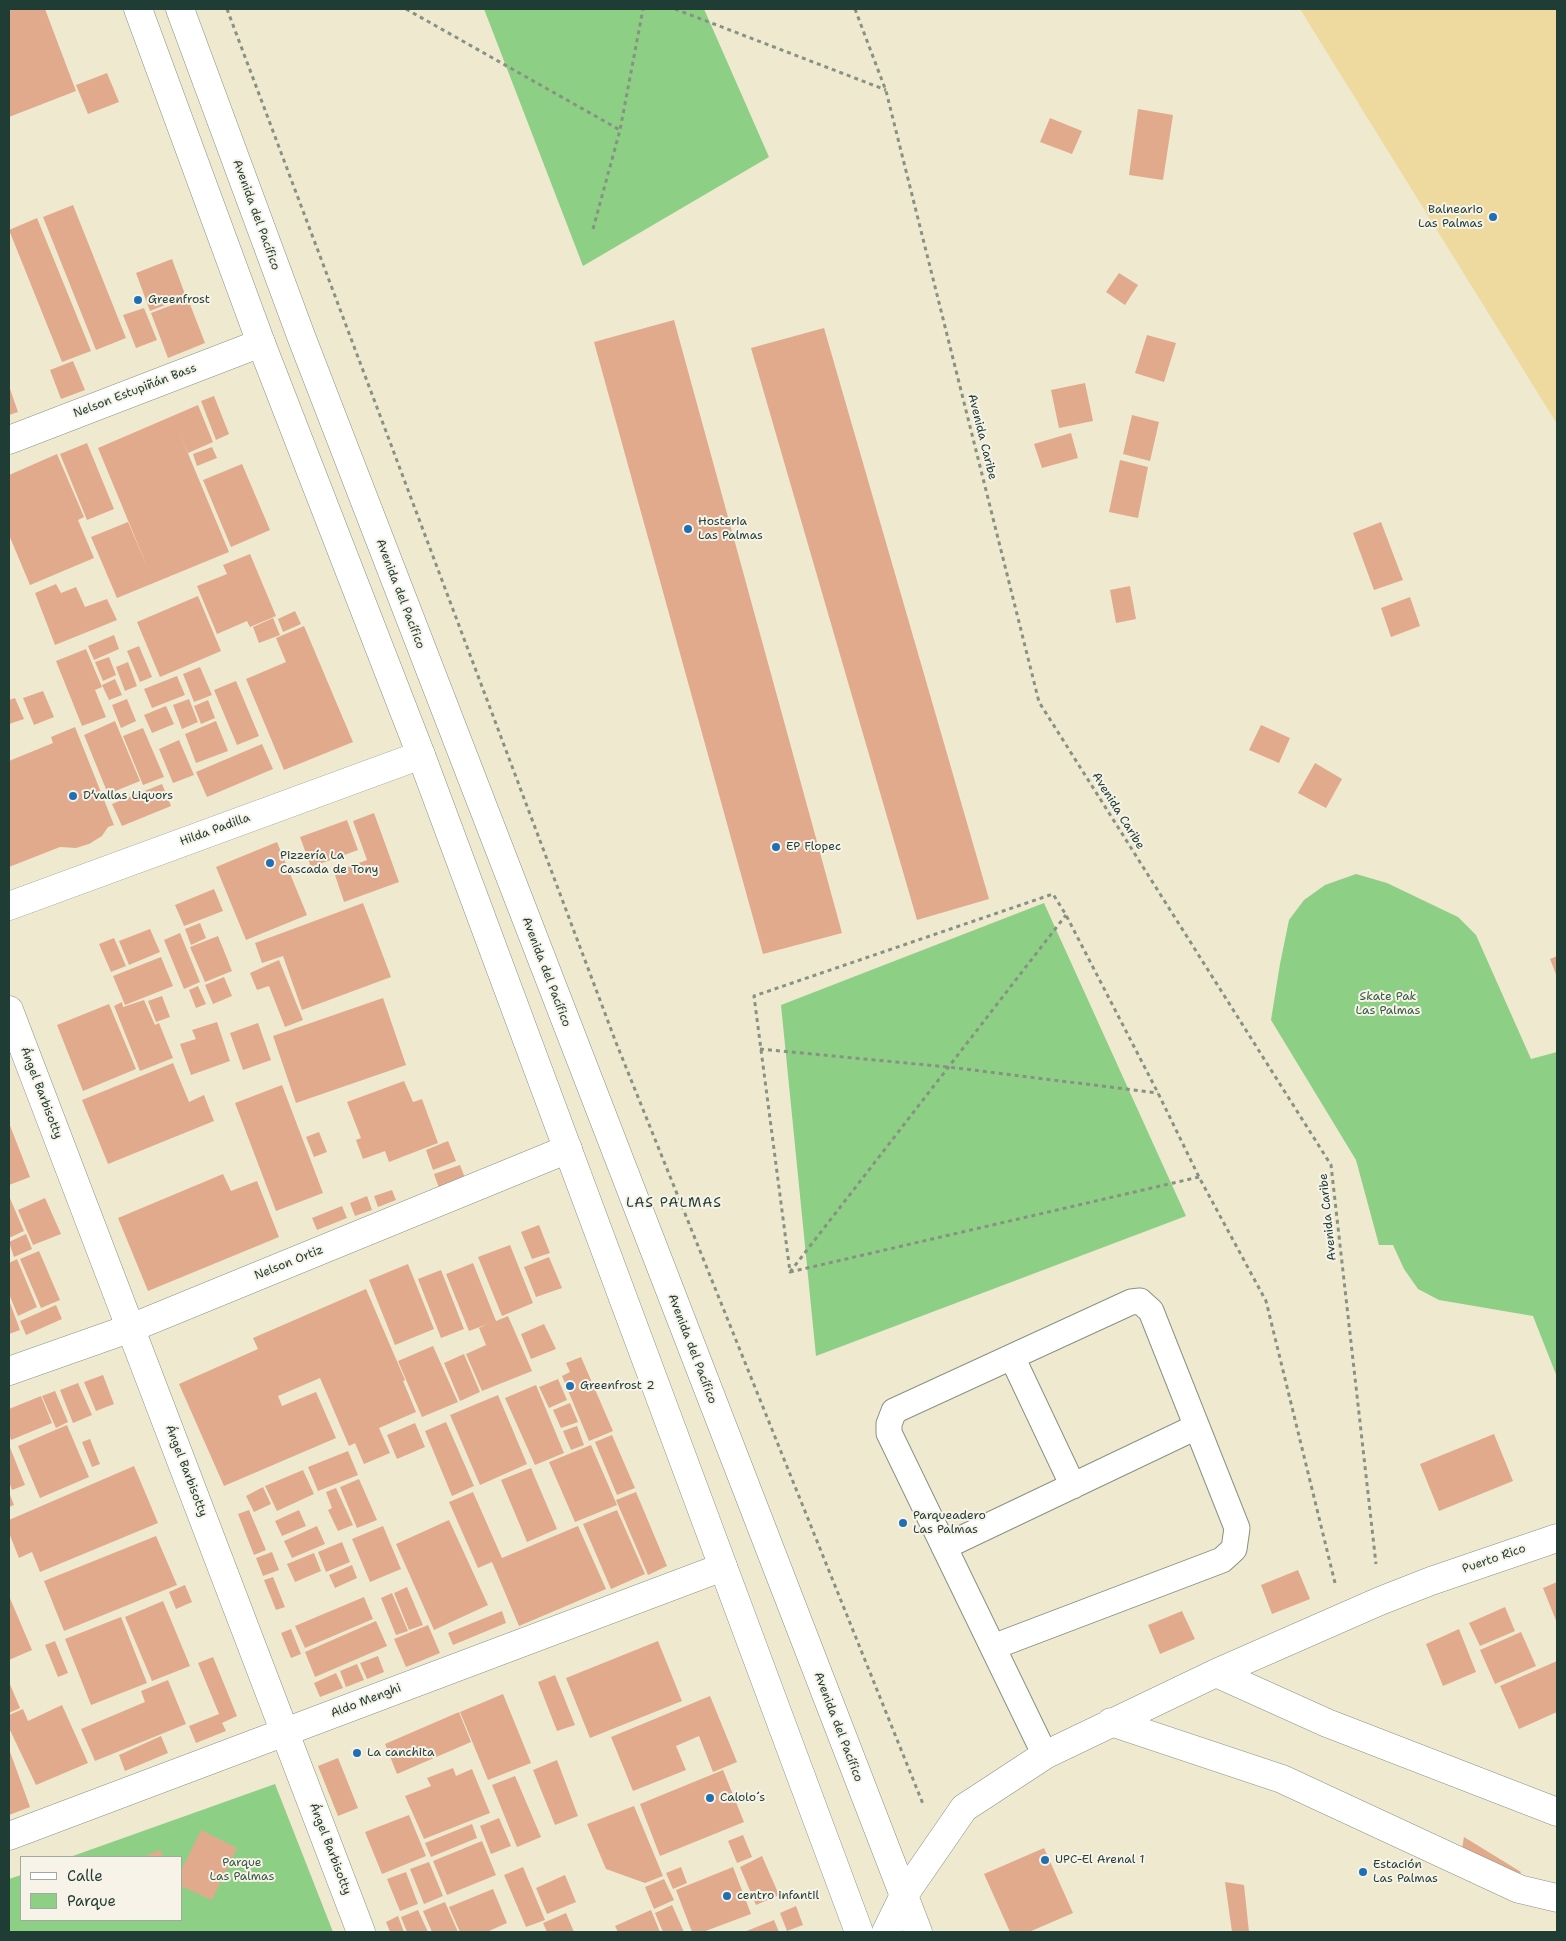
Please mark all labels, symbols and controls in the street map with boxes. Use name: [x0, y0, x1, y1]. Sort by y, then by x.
street label: Avenida del Pacífico: [229, 158, 283, 272]
place label: Balneario Las Palmas: [1418, 203, 1483, 231]
marker: Balneario Las Palmas: [1487, 211, 1499, 223]
place label: Greenfrost: [148, 293, 210, 307]
marker: Greenfrost: [132, 294, 144, 306]
street label: Nelson Estupiñán Bass: [71, 361, 199, 421]
street label: Avenida Caribe: [964, 393, 1000, 481]
place label: Hosteria Las Palmas: [698, 515, 763, 543]
marker: Hosteria Las Palmas: [682, 523, 694, 535]
street label: Avenida del Pacífico: [372, 537, 428, 651]
street label: Avenida Caribe: [1089, 770, 1147, 852]
place label: D’vallas Liquors: [83, 789, 173, 803]
marker: D’vallas Liquors: [67, 790, 79, 802]
street label: Hilda Padilla: [178, 811, 252, 849]
place label: EP Flopec: [786, 840, 841, 854]
marker: EP Flopec: [770, 841, 782, 853]
place label: Pizzería La Cascada de Tony: [280, 849, 379, 877]
marker: Pizzería La Cascada de Tony: [264, 857, 276, 869]
street label: Avenida del Pacífico: [518, 915, 574, 1029]
park label: Skate Pak Las Palmas: [1355, 990, 1421, 1018]
street label: Ángel Barbisotty: [17, 1045, 65, 1141]
street label: Avenida Caribe: [1316, 1173, 1340, 1261]
district label: LAS PALMAS: [625, 1195, 723, 1211]
street label: Nelson Ortiz: [252, 1243, 326, 1283]
street label: Avenida del Pacífico: [664, 1292, 720, 1406]
place label: Greenfrost 2: [580, 1379, 655, 1393]
marker: Greenfrost 2: [564, 1380, 576, 1392]
street label: Ángel Barbisotty: [162, 1423, 210, 1519]
place label: Parqueadero Las Palmas: [913, 1509, 986, 1537]
marker: Parqueadero Las Palmas: [897, 1517, 909, 1529]
street label: Puerto Rico: [1460, 1541, 1528, 1577]
street label: Avenida del Pacífico: [810, 1670, 866, 1784]
street label: Aldo Menghi: [329, 1681, 403, 1721]
place label: La canchita: [367, 1746, 434, 1760]
marker: La canchita: [351, 1747, 363, 1759]
place label: Calolo´s: [720, 1791, 765, 1805]
marker: Calolo´s: [704, 1792, 716, 1804]
street label: Ángel Barbisotty: [306, 1801, 354, 1897]
place label: UPC-El Arenal 1: [1055, 1853, 1144, 1867]
marker: UPC-El Arenal 1: [1039, 1854, 1051, 1866]
legend: [20, 1856, 182, 1921]
park label: Parque Las Palmas: [209, 1856, 275, 1884]
place label: Estación Las Palmas: [1373, 1858, 1438, 1886]
text: Calle: [67, 1866, 103, 1886]
marker: Estación Las Palmas: [1357, 1866, 1369, 1878]
place label: centro infantil: [737, 1889, 819, 1903]
marker: centro infantil: [721, 1890, 733, 1902]
text: Parque: [67, 1891, 116, 1911]

